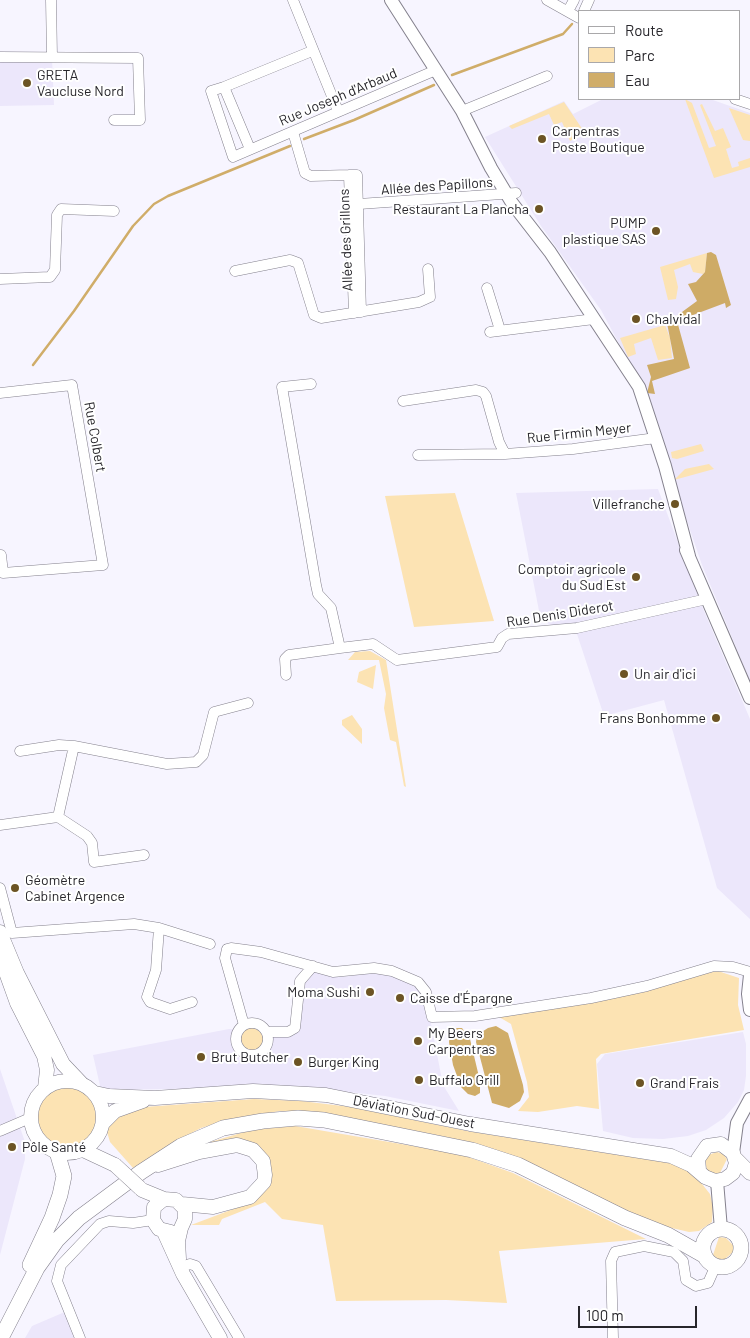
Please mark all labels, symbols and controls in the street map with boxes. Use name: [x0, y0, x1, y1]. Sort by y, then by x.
legend: [578, 10, 740, 100]
text: Route: [625, 21, 664, 39]
text: Parc: [625, 46, 655, 64]
street label: Rue Joseph d'Arbaud: [277, 65, 399, 129]
place label: GRETA Vaucluse Nord: [37, 67, 124, 100]
text: Eau: [625, 71, 650, 89]
marker: GRETA Vaucluse Nord: [21, 77, 33, 89]
place label: Carpentras Poste Boutique: [552, 123, 645, 156]
marker: Carpentras Poste Boutique: [536, 133, 548, 145]
street label: Allée des Papillons: [380, 174, 494, 198]
street label: Allée des Grillons: [336, 188, 356, 292]
place label: Restaurant La Plancha: [393, 201, 529, 217]
marker: Restaurant La Plancha: [533, 203, 545, 215]
place label: PUMP plastique SAS: [563, 215, 646, 248]
marker: PUMP plastique SAS: [650, 225, 662, 237]
place label: Chalvidal: [646, 311, 701, 327]
marker: Chalvidal: [630, 313, 642, 325]
street label: Rue Colbert: [81, 401, 109, 473]
street label: Rue Firmin Meyer: [526, 419, 632, 447]
place label: Villefranche: [593, 496, 665, 512]
marker: Villefranche: [669, 498, 681, 510]
place label: Comptoir agricole du Sud Est: [518, 561, 626, 594]
marker: Comptoir agricole du Sud Est: [630, 571, 642, 583]
street label: Rue Denis Diderot: [505, 597, 615, 631]
place label: Un air d'ici: [634, 666, 696, 682]
marker: Un air d'ici: [618, 668, 630, 680]
place label: Frans Bonhomme: [599, 710, 706, 726]
marker: Frans Bonhomme: [710, 712, 722, 724]
place label: Géomètre Cabinet Argence: [25, 872, 125, 904]
marker: Géomètre Cabinet Argence: [9, 882, 21, 894]
place label: Moma Sushi: [287, 984, 360, 1000]
marker: Moma Sushi: [364, 986, 376, 998]
place label: Caisse d'Épargne: [410, 990, 513, 1006]
marker: Caisse d'Épargne: [394, 992, 406, 1004]
place label: My Beers Carpentras: [428, 1025, 495, 1058]
marker: My Beers Carpentras: [412, 1035, 424, 1047]
place label: Brut Butcher: [211, 1049, 289, 1065]
marker: Brut Butcher: [195, 1051, 207, 1063]
place label: Burger King: [308, 1054, 379, 1070]
marker: Burger King: [292, 1056, 304, 1068]
place label: Buffalo Grill: [429, 1072, 499, 1088]
marker: Buffalo Grill: [413, 1074, 425, 1086]
place label: Grand Frais: [650, 1075, 719, 1091]
marker: Grand Frais: [634, 1077, 646, 1089]
street label: Déviation Sud-Ouest: [351, 1092, 477, 1132]
place label: Pôle Santé: [22, 1139, 86, 1155]
marker: Pôle Santé: [6, 1141, 18, 1153]
scale bar: [580, 1296, 699, 1328]
text: 100 m: [586, 1306, 624, 1324]

